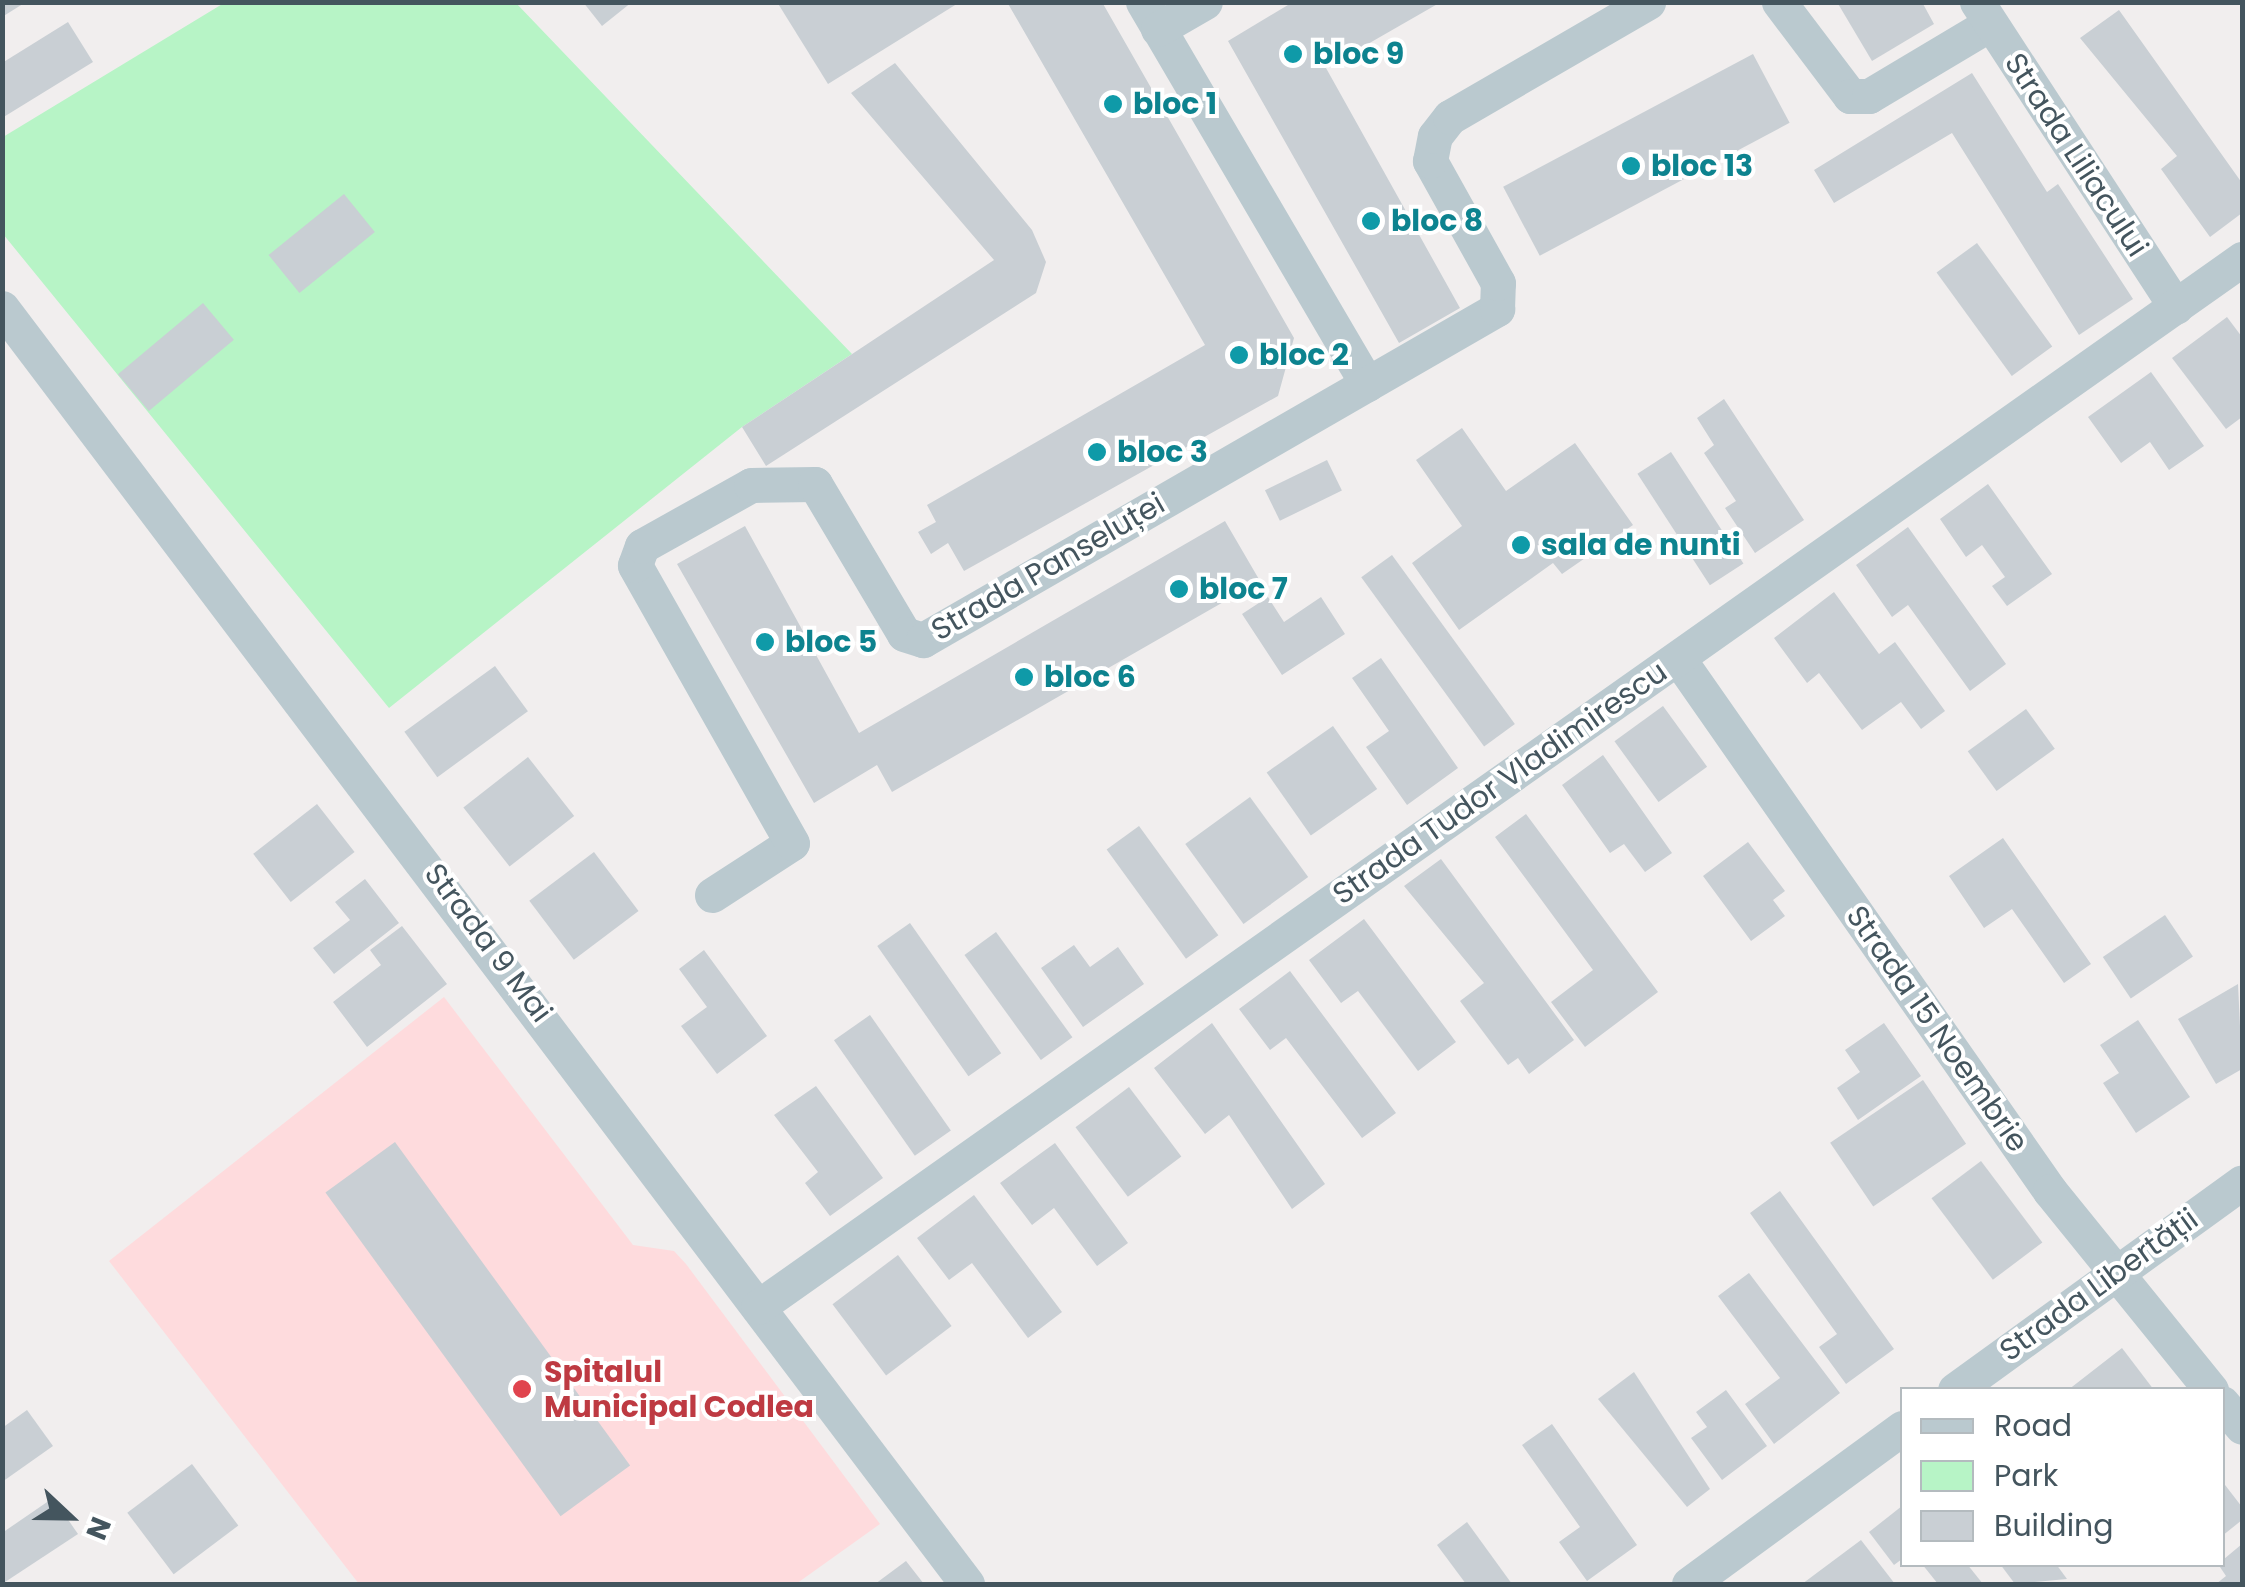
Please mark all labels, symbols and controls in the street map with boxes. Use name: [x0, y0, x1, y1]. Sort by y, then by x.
place label: bloc 9: [1313, 36, 1404, 72]
marker: bloc 9: [1282, 43, 1304, 65]
street label: Strada Liliacului: [1997, 47, 2155, 263]
place label: bloc 1: [1133, 86, 1217, 122]
marker: bloc 1: [1102, 93, 1124, 115]
place label: bloc 13: [1651, 148, 1753, 184]
marker: bloc 13: [1620, 155, 1642, 177]
place label: bloc 8: [1391, 203, 1483, 239]
marker: bloc 8: [1360, 210, 1382, 232]
place label: bloc 2: [1259, 337, 1349, 373]
marker: bloc 2: [1228, 344, 1250, 366]
place label: bloc 3: [1117, 434, 1208, 470]
marker: bloc 3: [1086, 441, 1108, 463]
street label: Strada Panseluței: [925, 486, 1171, 648]
place label: sala de nunti: [1541, 527, 1741, 563]
marker: sala de nunti: [1510, 534, 1532, 556]
place label: bloc 7: [1199, 571, 1288, 607]
marker: bloc 7: [1168, 578, 1190, 600]
place label: bloc 5: [785, 624, 877, 660]
marker: bloc 5: [754, 631, 776, 653]
street label: Strada Tudor Vladimirescu: [1326, 654, 1674, 912]
place label: bloc 6: [1044, 659, 1136, 695]
marker: bloc 6: [1013, 666, 1035, 688]
street label: Strada 9 Mai: [417, 857, 559, 1029]
street label: Strada 15 Noembrie: [1838, 899, 2036, 1159]
street label: Strada Libertății: [1993, 1201, 2205, 1369]
place label: Spitalul Municipal Codlea: [544, 1354, 814, 1424]
marker: Spitalul Municipal Codlea: [509, 1376, 535, 1402]
legend: [1900, 1387, 2225, 1567]
text: Road: [1994, 1404, 2072, 1447]
text: Park: [1994, 1454, 2058, 1497]
north arrow: [20, 1467, 120, 1567]
text: Building: [1994, 1504, 2114, 1547]
text: N: [76, 1511, 120, 1545]

